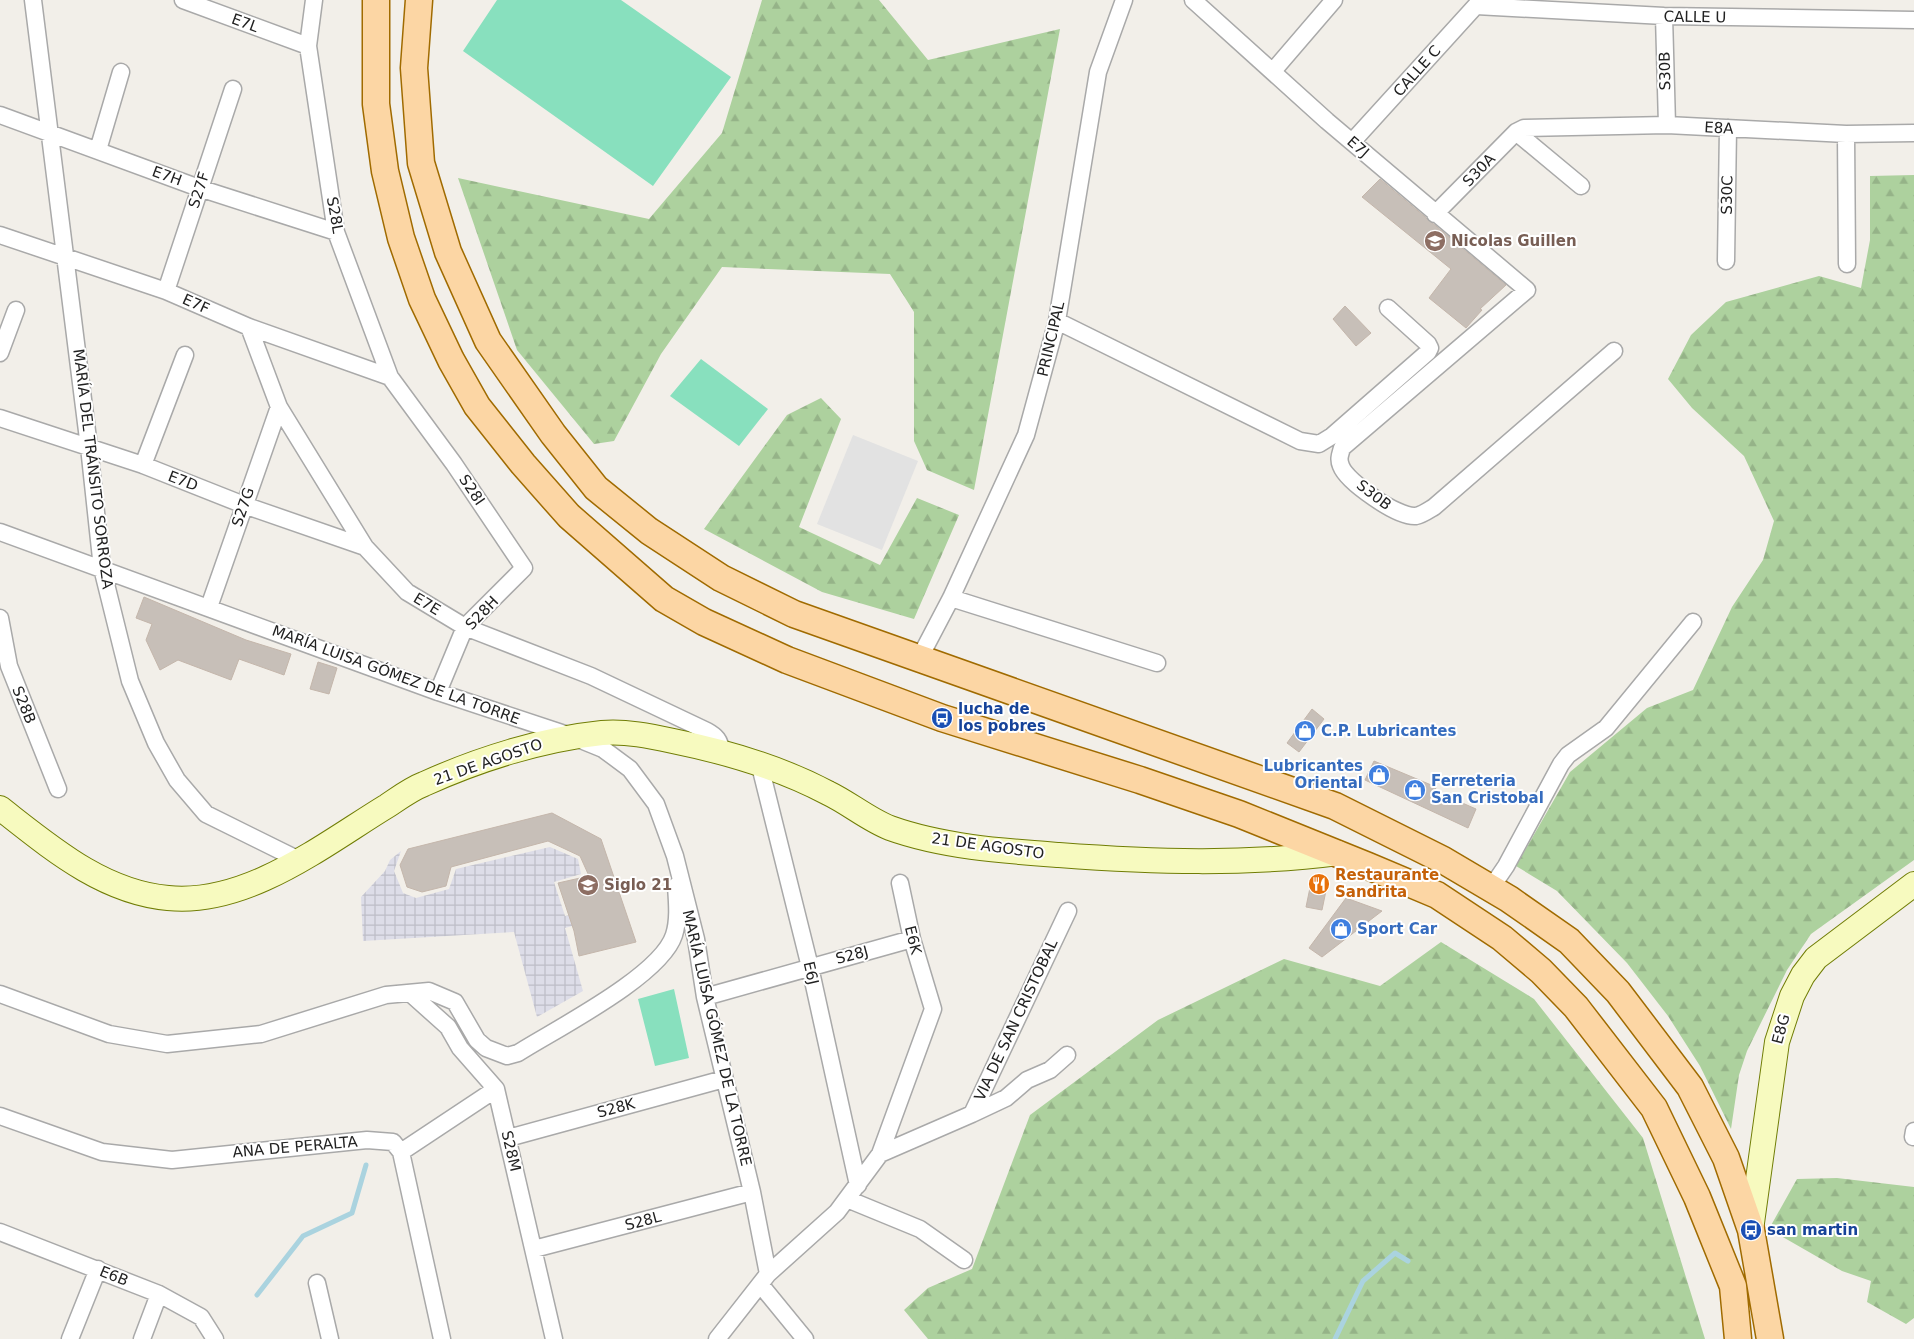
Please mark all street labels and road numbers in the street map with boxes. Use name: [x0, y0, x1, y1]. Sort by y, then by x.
street label: CALLE U: [1664, 7, 1726, 27]
street label: E7L: [229, 10, 262, 36]
street label: CALLE C: [1390, 42, 1444, 100]
street label: S30B: [1656, 51, 1674, 91]
street label: E8A: [1704, 118, 1735, 138]
street label: E7J: [1343, 133, 1373, 161]
street label: S30A: [1459, 149, 1499, 190]
street label: E7H: [150, 162, 184, 190]
street label: S27F: [185, 170, 213, 210]
street label: S30C: [1718, 175, 1736, 215]
street label: S28L: [323, 195, 347, 235]
street label: E7F: [180, 290, 212, 318]
street label: PRINCIPAL: [1034, 299, 1069, 378]
street label: MARÍA DEL TRÁNSITO SORROZA: [69, 348, 118, 591]
street label: E7D: [166, 467, 200, 495]
street label: S28I: [455, 471, 489, 509]
street label: S30B: [1353, 476, 1395, 514]
street label: S27G: [228, 485, 258, 529]
street label: E7E: [410, 589, 444, 619]
street label: S28H: [462, 592, 502, 634]
street label: MARÍA LUISA GÓMEZ DE LA TORRE: [270, 621, 523, 728]
street label: S28B: [8, 684, 40, 726]
street label: 21 DE AGOSTO: [431, 735, 545, 789]
street label: 21 DE AGOSTO: [931, 829, 1045, 863]
street label: MARÍA LUISA GÓMEZ DE LA TORRE: [679, 908, 756, 1168]
street label: E6K: [901, 924, 926, 957]
street label: VIA DE SAN CRISTOBAL: [971, 936, 1062, 1104]
street label: S28J: [834, 942, 870, 968]
street label: E6J: [800, 960, 822, 986]
street label: E8G: [1768, 1012, 1794, 1046]
street label: S28K: [595, 1094, 638, 1122]
street label: S28M: [498, 1129, 524, 1173]
street label: ANA DE PERALTA: [232, 1133, 359, 1161]
street label: S28L: [623, 1207, 664, 1234]
street label: E6B: [97, 1262, 131, 1290]

